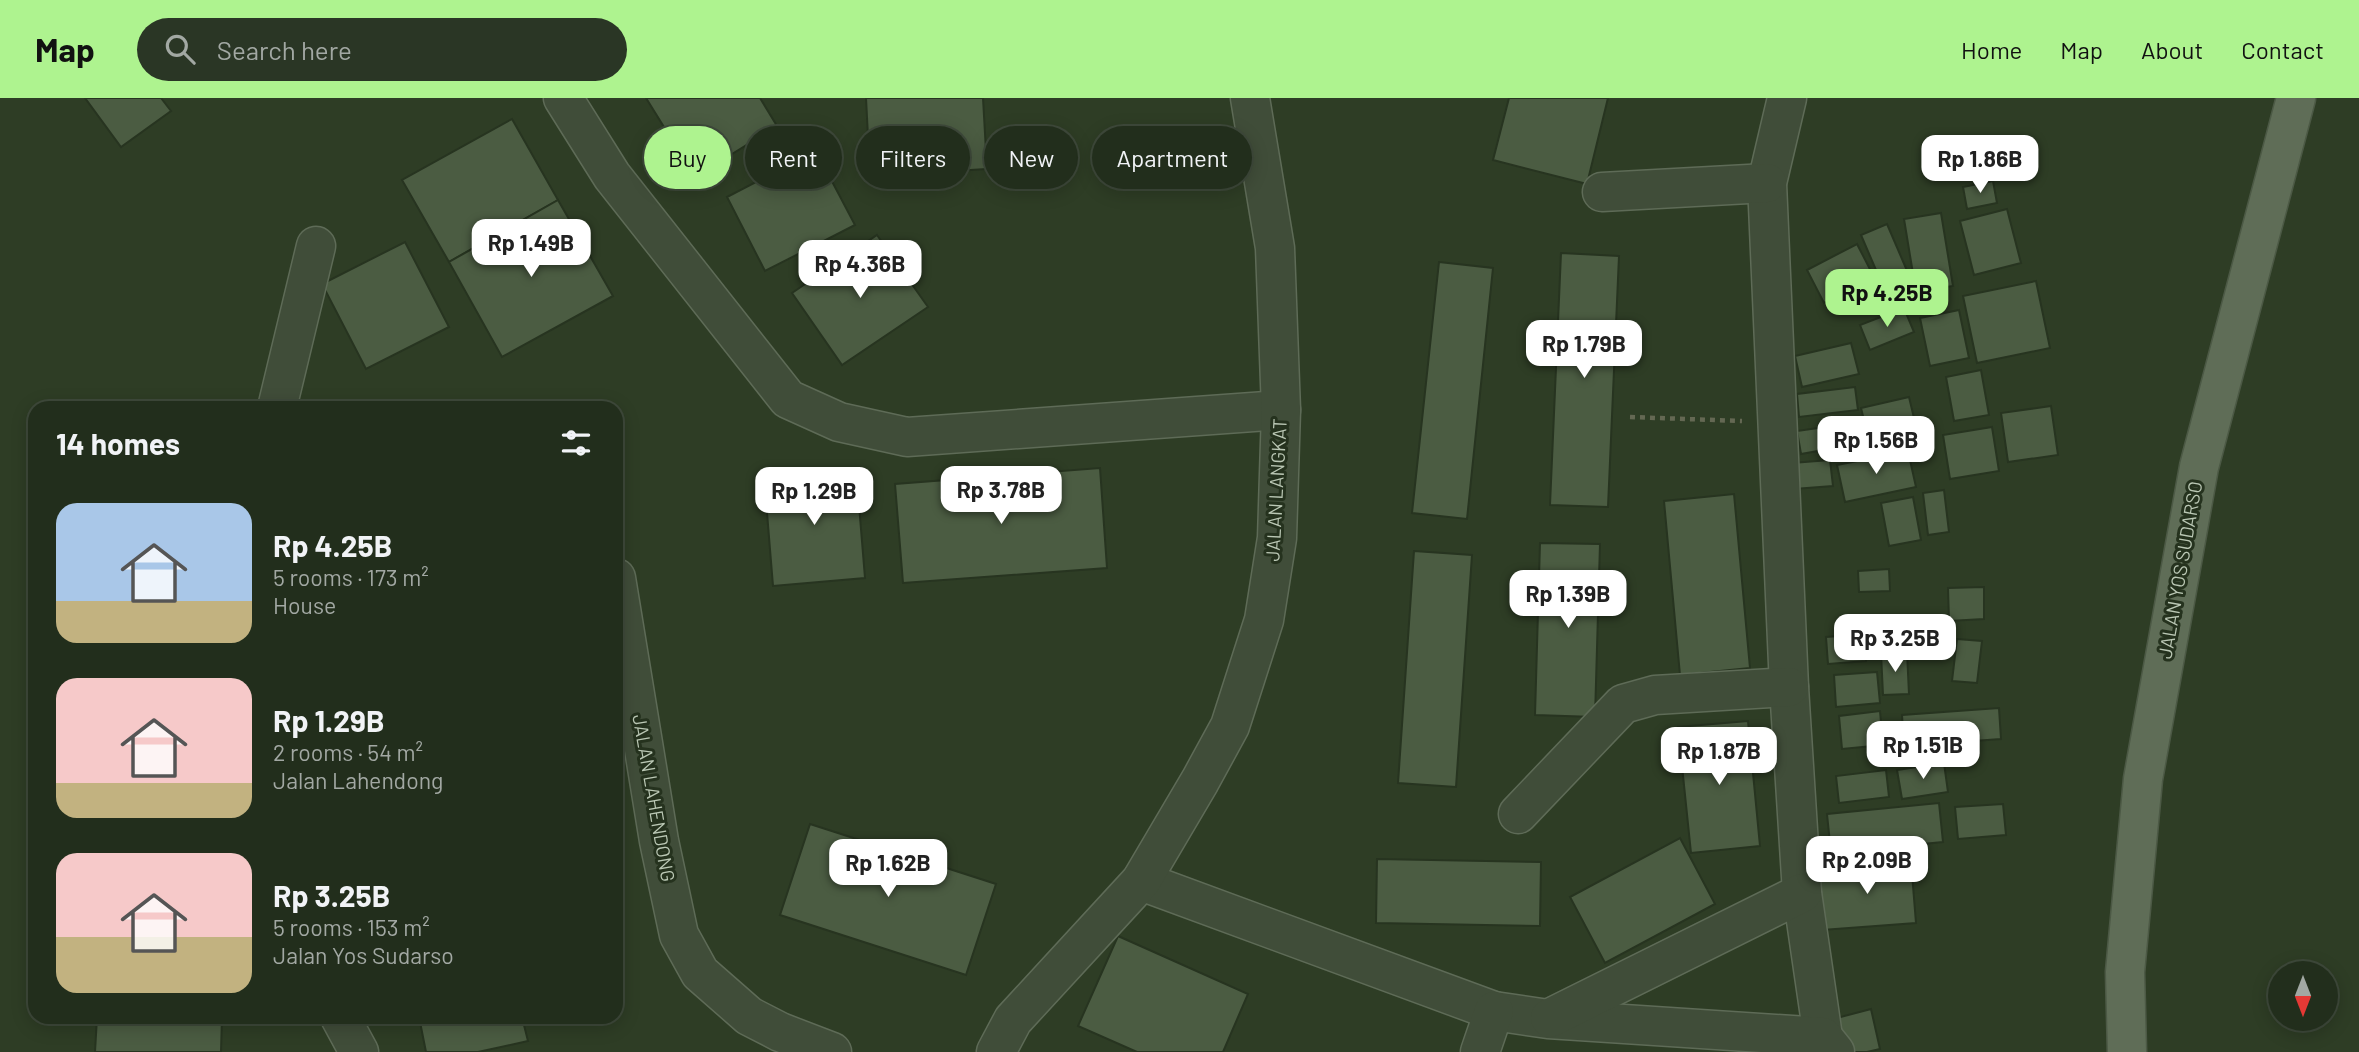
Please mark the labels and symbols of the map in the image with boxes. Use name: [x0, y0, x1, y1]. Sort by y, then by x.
pin: Rp 1.86B: [1908, 136, 2052, 195]
pin: Rp 1.49B: [459, 220, 603, 279]
pin: Rp 4.36B: [788, 240, 932, 300]
pin: Rp 4.25B: [1815, 270, 1959, 329]
pin: Rp 1.79B: [1512, 320, 1656, 380]
pin: Rp 1.56B: [1804, 416, 1948, 476]
street label: JALAN LANGKAT: [1260, 418, 1291, 562]
pin: Rp 3.78B: [929, 466, 1073, 526]
pin: Rp 1.29B: [742, 468, 886, 527]
street label: JALAN YOS SUDARSO: [2153, 479, 2206, 660]
pin: Rp 1.39B: [1496, 570, 1640, 630]
pin: Rp 3.25B: [1823, 614, 1967, 674]
street label: JALAN LAHENDONG: [628, 712, 681, 883]
pin: Rp 1.51B: [1851, 722, 1995, 781]
pin: Rp 1.87B: [1647, 728, 1791, 787]
pin: Rp 2.09B: [1795, 836, 1939, 896]
pin: Rp 1.62B: [816, 840, 960, 899]
north arrow: [2268, 961, 2338, 1031]

